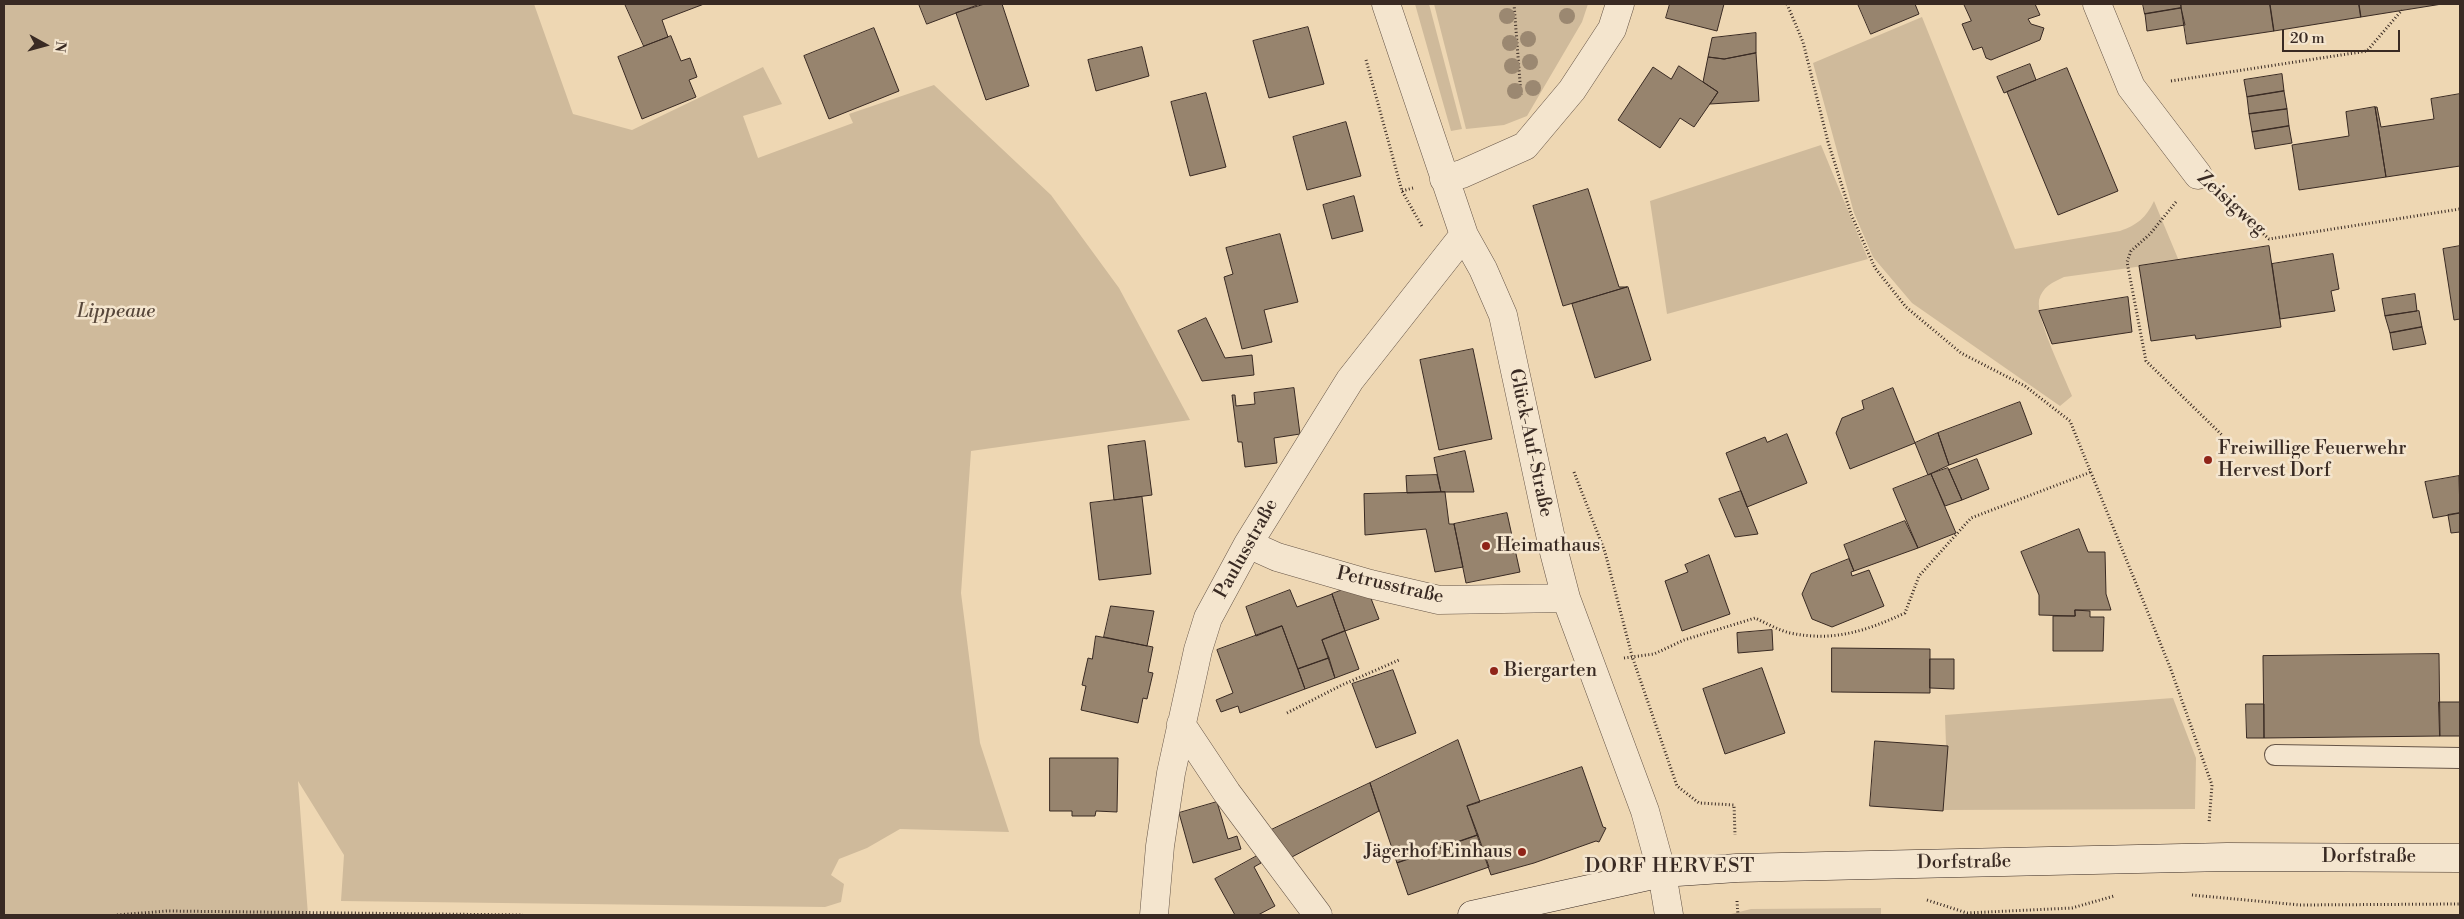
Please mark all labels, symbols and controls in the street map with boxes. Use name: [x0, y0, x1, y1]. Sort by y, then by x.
north arrow: [20, 20, 70, 70]
scale bar: [2284, 20, 2402, 52]
text: 20 m: [2290, 29, 2325, 48]
text: N: [50, 40, 69, 53]
street label: Zeisigweg: [2192, 167, 2270, 241]
park label: Lippeaue: [77, 301, 155, 323]
street label: Glück-Auf-Straße: [1503, 367, 1557, 519]
place label: Freiwillige Feuerwehr Hervest Dorf: [2218, 438, 2406, 482]
marker: Freiwillige Feuerwehr Hervest Dorf: [2202, 454, 2214, 466]
street label: Paulusstraße: [1210, 495, 1284, 603]
place label: Heimathaus: [1496, 535, 1600, 557]
marker: Heimathaus: [1480, 540, 1492, 552]
street label: Petrusstraße: [1334, 563, 1446, 609]
place label: Biergarten: [1504, 660, 1597, 682]
marker: Biergarten: [1488, 665, 1500, 677]
place label: Jägerhof Einhaus: [1364, 841, 1512, 863]
marker: Jägerhof Einhaus: [1516, 846, 1528, 858]
street label: Dorfstraße: [2322, 846, 2416, 868]
street label: Dorfstraße: [1917, 851, 2011, 875]
district label: DORF HERVEST: [1583, 855, 1757, 879]

